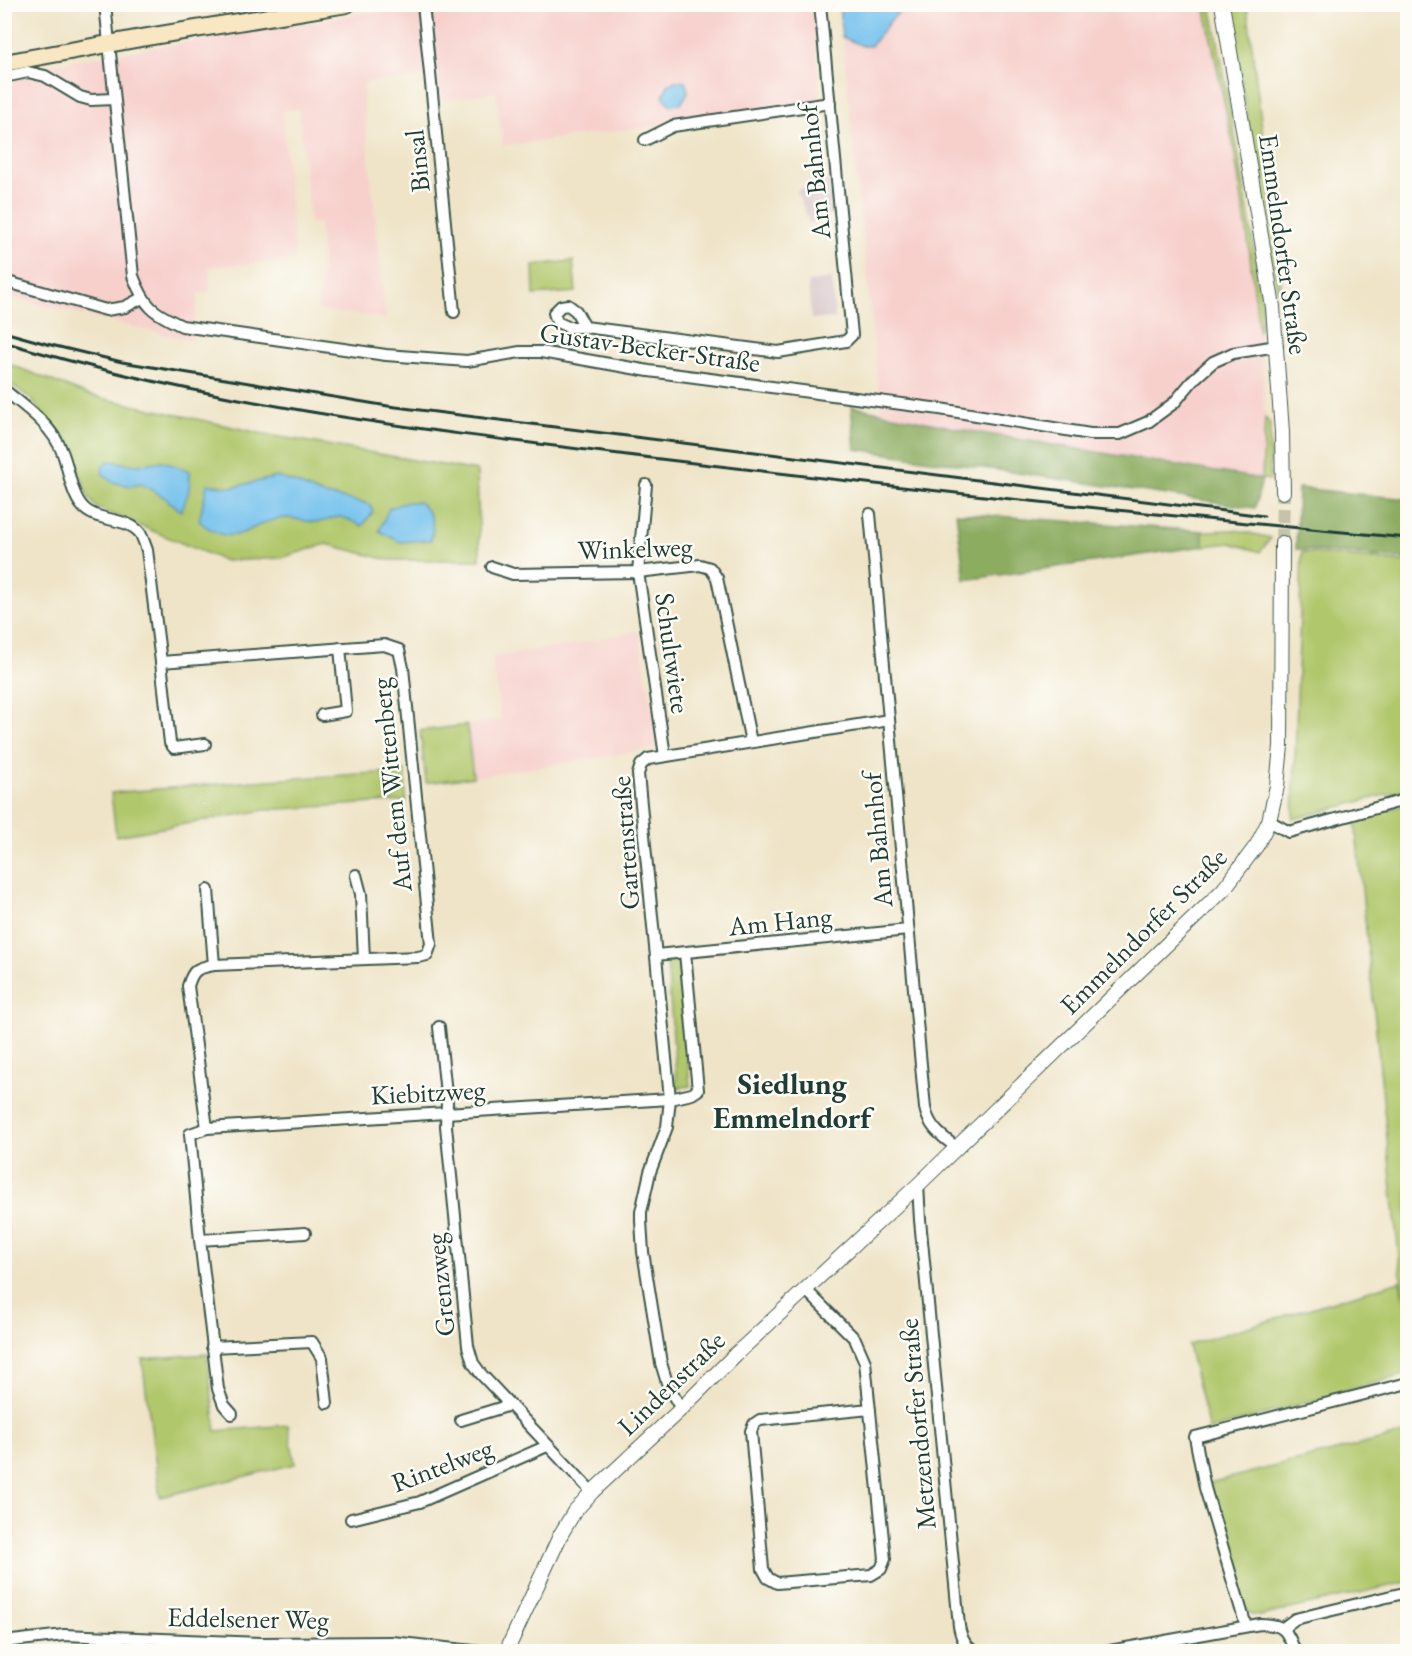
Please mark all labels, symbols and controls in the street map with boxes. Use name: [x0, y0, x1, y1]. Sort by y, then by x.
street label: Am Bahnhof: [789, 99, 839, 242]
street label: Binsal: [396, 128, 438, 194]
street label: Emmelndorfer Straße: [1251, 131, 1317, 357]
street label: Gustav-Becker-Straße: [538, 314, 762, 380]
street label: Winkelweg: [577, 528, 693, 567]
street label: Schultwiete: [647, 591, 699, 715]
street label: Auf dem Wittenberg: [362, 676, 420, 895]
street label: Am Bahnhof: [853, 767, 900, 910]
street label: Gartenstraße: [603, 775, 647, 911]
street label: Emmelndorfer Straße: [1052, 840, 1234, 1022]
street label: Am Hang: [726, 898, 834, 944]
district label: Siedlung Emmelndorf: [713, 1064, 875, 1137]
street label: Kiebitzweg: [370, 1072, 486, 1112]
street label: Grenzweg: [417, 1231, 463, 1338]
street label: Metzendorfer Straße: [890, 1317, 944, 1531]
street label: Lindenstraße: [610, 1323, 732, 1443]
street label: Rintelweg: [386, 1430, 498, 1500]
street label: Eddelsener Weg: [167, 1599, 329, 1637]

